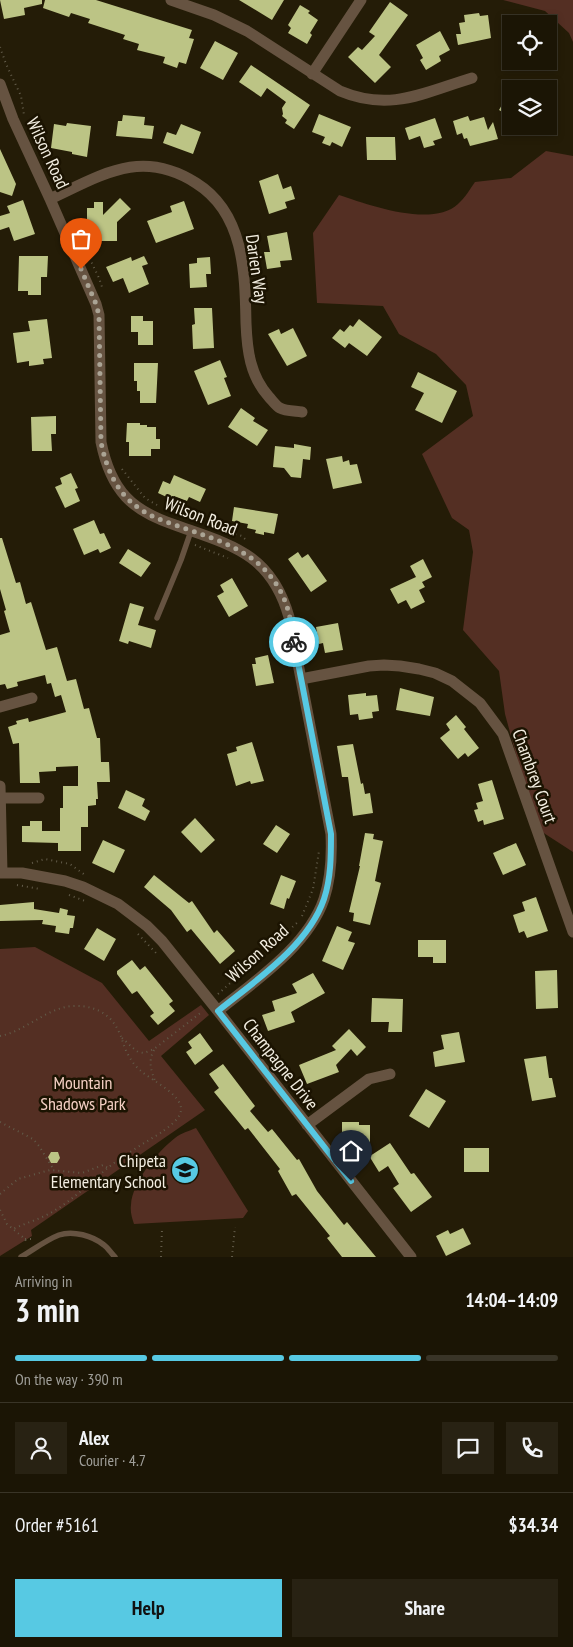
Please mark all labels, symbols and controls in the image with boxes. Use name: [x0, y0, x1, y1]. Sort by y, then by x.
map controls: [502, 15, 557, 135]
button: locate: [502, 15, 557, 70]
button: layers: [502, 80, 557, 135]
street label: Wilson Road: [21, 113, 75, 193]
pin: [60, 218, 102, 269]
icon: bag: [67, 225, 95, 253]
street label: Darien Way: [241, 233, 273, 305]
street label: Wilson Road: [161, 492, 241, 540]
courier: [269, 617, 319, 667]
icon: bike: [280, 628, 308, 656]
street label: Chambrey Court: [507, 726, 563, 826]
street label: Wilson Road: [221, 919, 293, 987]
street label: Champagne Drive: [238, 1014, 324, 1114]
park label: Mountain Shadows Park: [40, 1071, 126, 1115]
pin: [330, 1130, 372, 1181]
icon: home: [337, 1137, 365, 1165]
place label: Chipeta Elementary School: [51, 1149, 167, 1193]
school or university icon: Chipeta Elementary School: [170, 1155, 200, 1185]
text: Arriving in: [15, 1271, 72, 1291]
text: 14:04–14:09: [465, 1288, 558, 1312]
text: 3 min: [15, 1289, 80, 1331]
text: On the way · 390 m: [15, 1369, 123, 1389]
button: person: [15, 1422, 67, 1474]
button: chat: [442, 1422, 494, 1474]
button: phone: [506, 1422, 558, 1474]
text: Alex: [79, 1426, 109, 1450]
text: Courier · 4.7: [79, 1450, 146, 1470]
text: Order #5161: [15, 1513, 99, 1537]
text: $34.34: [509, 1513, 558, 1537]
button: Help: [15, 1579, 282, 1637]
button: Share: [292, 1579, 558, 1637]

